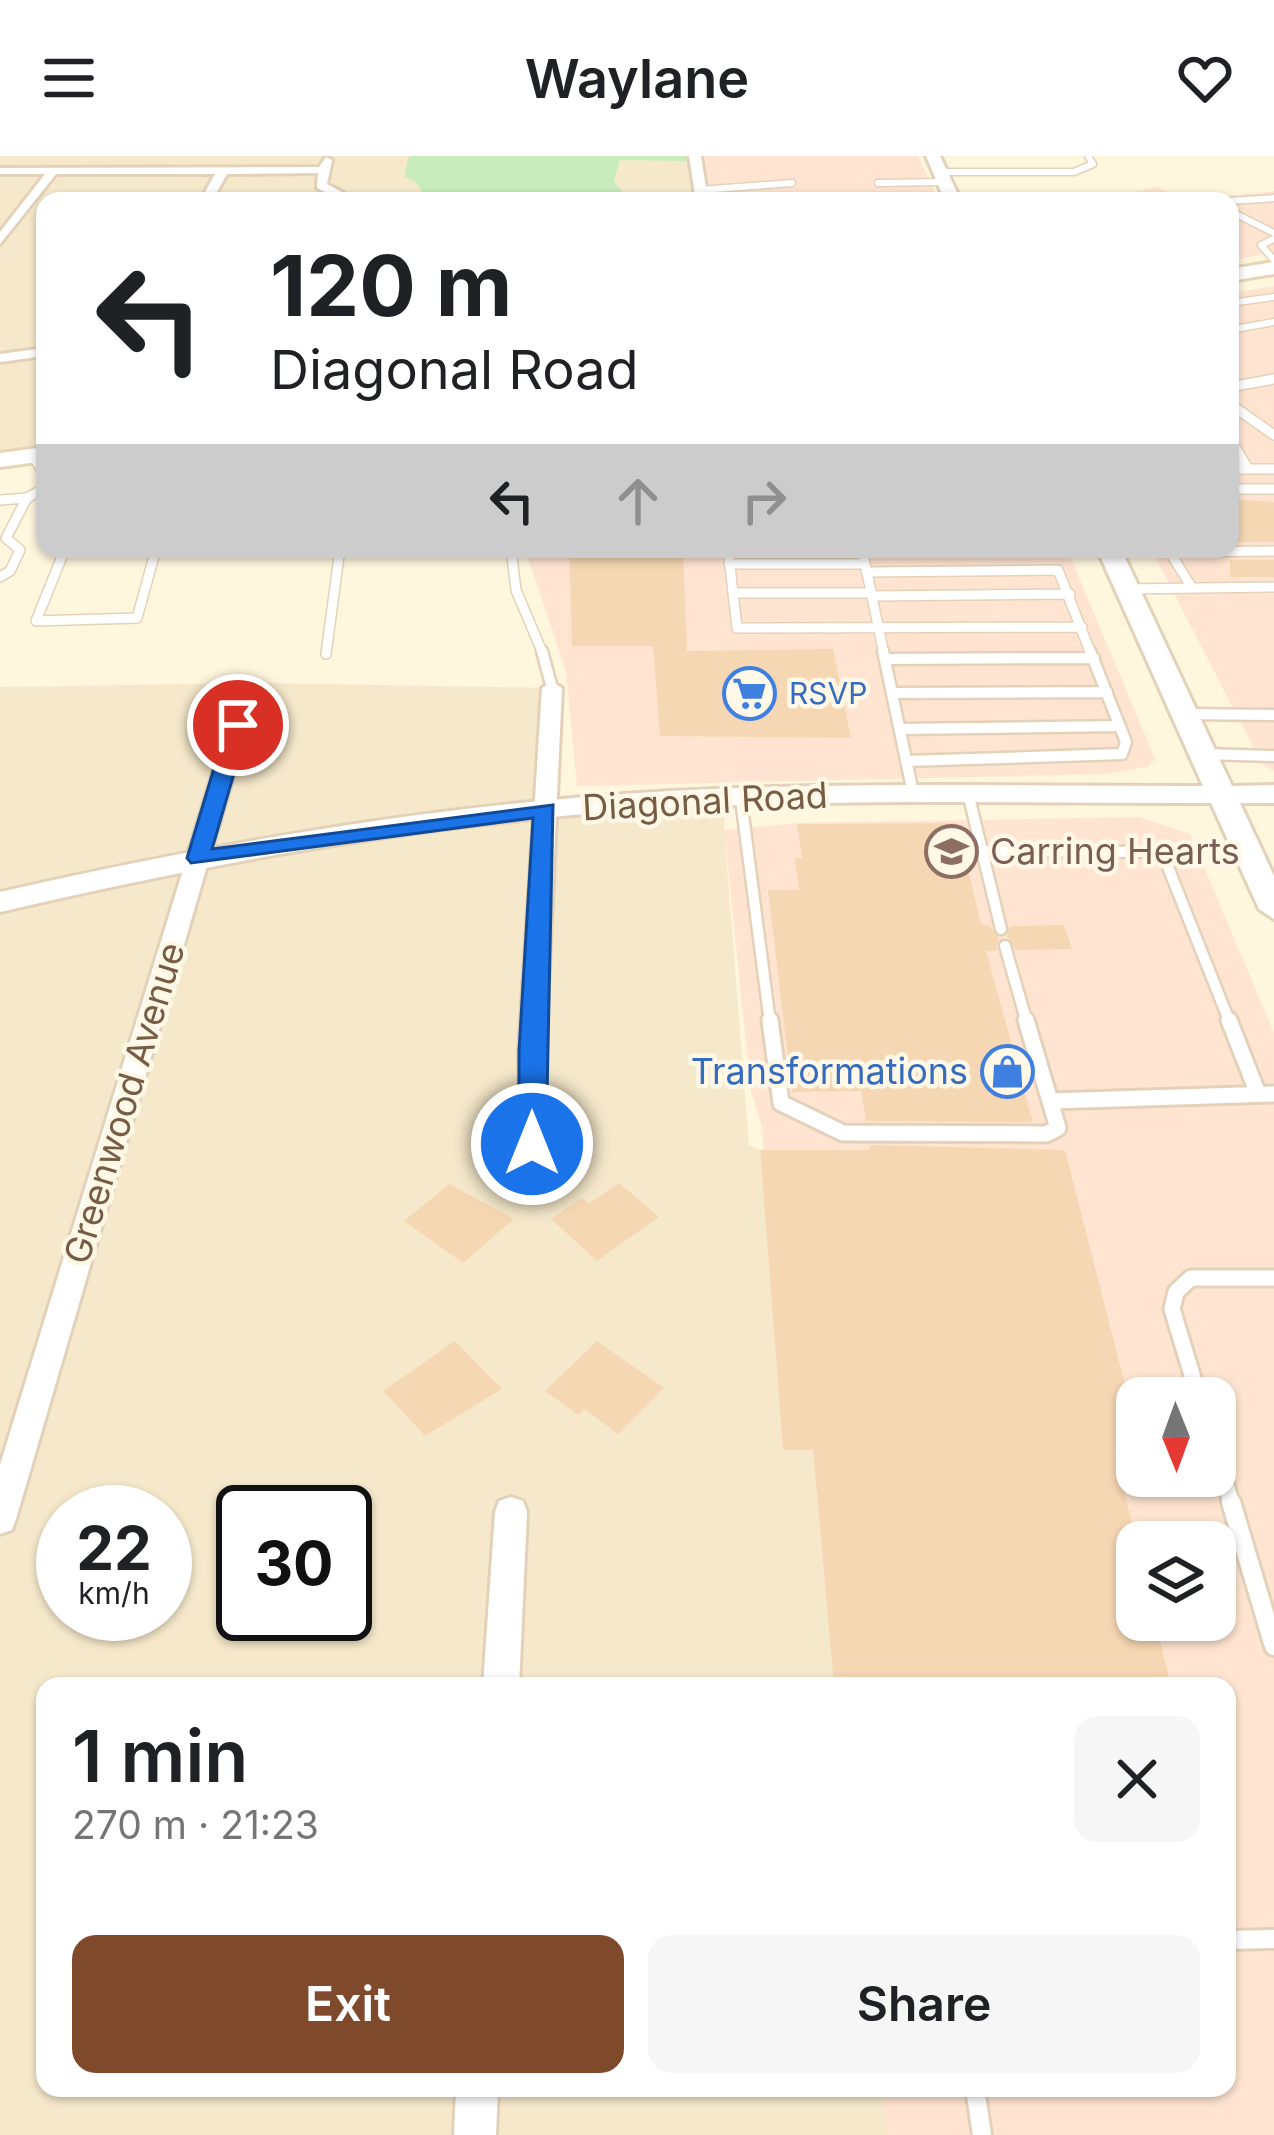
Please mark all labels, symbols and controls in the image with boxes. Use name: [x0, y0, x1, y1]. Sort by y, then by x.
icon: menu: [36, 45, 102, 111]
icon: heart: [1172, 45, 1238, 111]
text: Waylane: [525, 46, 749, 111]
text: 120 m: [270, 235, 512, 336]
icon: left: [72, 240, 228, 396]
text: Diagonal Road: [270, 337, 639, 402]
icon: left: [479, 468, 545, 534]
icon: ahead: [605, 468, 671, 534]
icon: right: [731, 468, 797, 534]
supermarket icon: RSVP: [722, 666, 778, 722]
pin: [187, 674, 289, 776]
place label: RSVP: [789, 675, 867, 711]
icon: arrive: [205, 692, 271, 758]
street label: Diagonal Road: [581, 773, 829, 829]
school or university icon: Carring Hearts: [923, 823, 979, 879]
place label: Carring Hearts: [990, 829, 1240, 873]
street label: Greenwood Avenue: [54, 937, 194, 1269]
shop icon: Transformations: [979, 1043, 1035, 1099]
place label: Transformations: [691, 1049, 968, 1093]
position arrow: [469, 1081, 595, 1207]
north arrow: [1116, 1377, 1236, 1497]
map controls: [1116, 1377, 1236, 1641]
speed limit sign: 30: [216, 1485, 372, 1641]
text: 22: [76, 1512, 152, 1584]
button: layers: [1116, 1521, 1236, 1641]
text: km/h: [78, 1575, 150, 1611]
text: 1 min: [72, 1712, 248, 1799]
button: close: [1074, 1716, 1200, 1842]
text: 270 m · 21:23: [72, 1801, 319, 1848]
button: Exit: [72, 1935, 624, 2073]
button: Share: [648, 1935, 1200, 2073]

